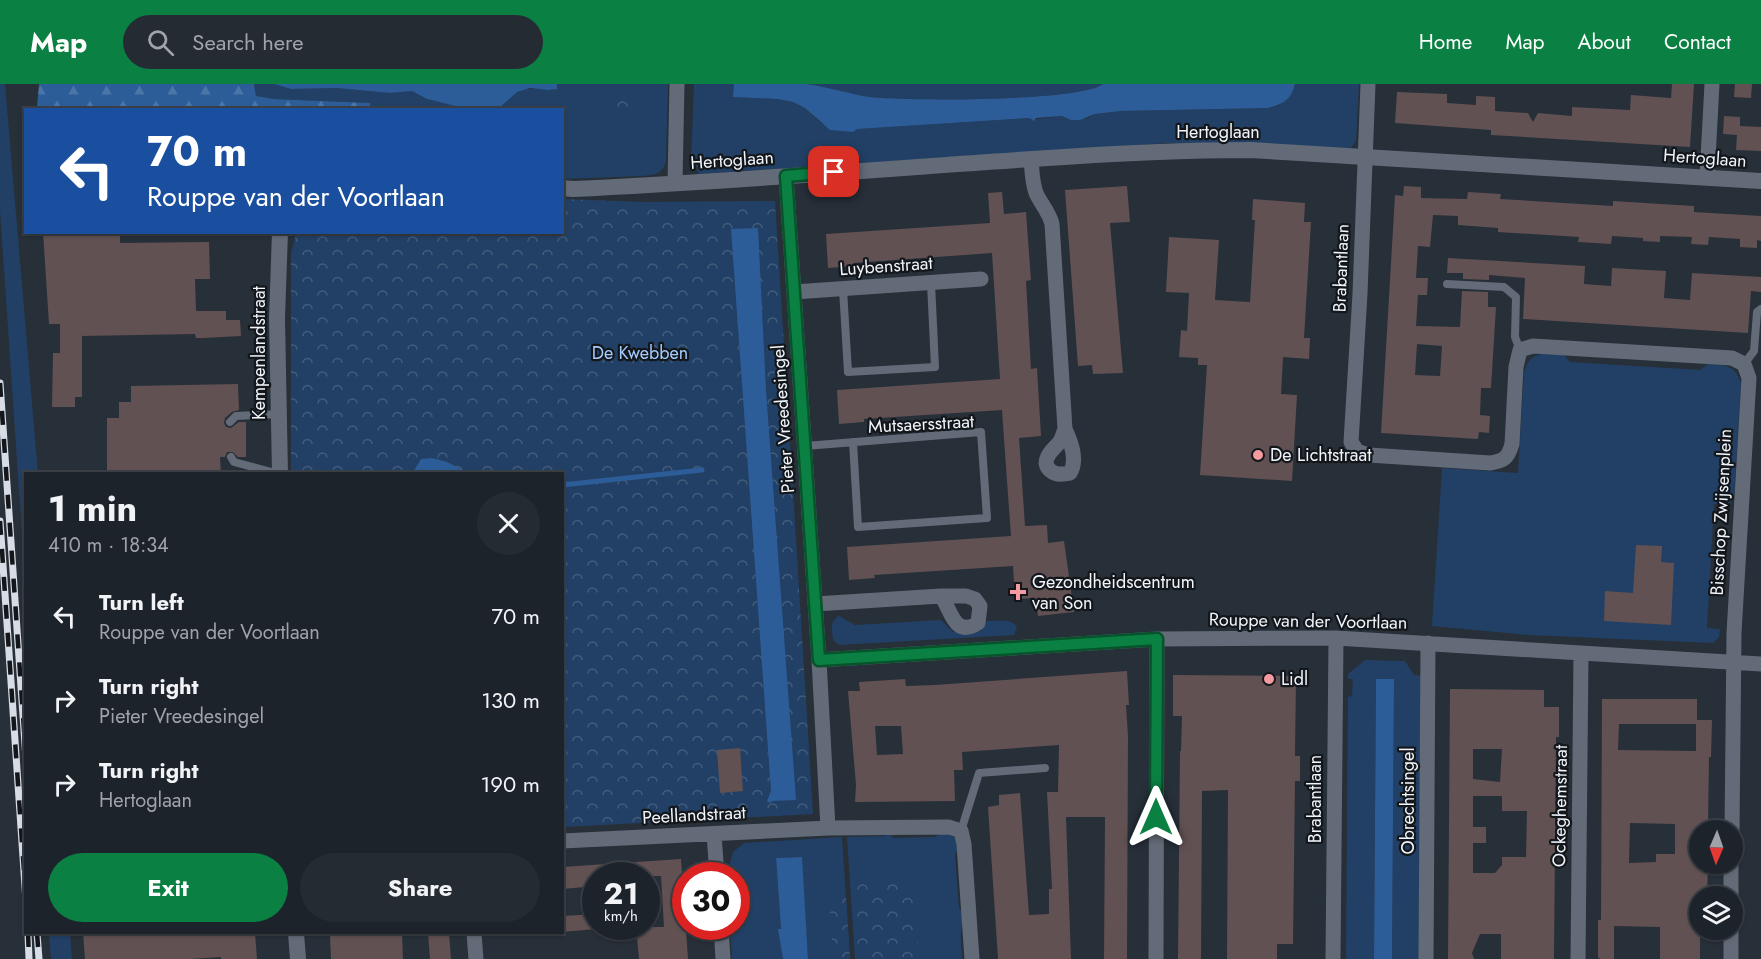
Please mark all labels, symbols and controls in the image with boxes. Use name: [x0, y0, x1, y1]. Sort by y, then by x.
search box: [123, 15, 543, 69]
text: Map: [30, 22, 87, 63]
icon: search: [144, 26, 177, 59]
text: Search here: [192, 26, 304, 58]
text: Home: [1419, 27, 1472, 57]
text: Map: [1505, 27, 1545, 57]
text: About: [1578, 27, 1631, 57]
text: Contact: [1664, 27, 1731, 57]
street label: Hertoglaan: [1176, 119, 1260, 145]
text: 70 m: [147, 121, 247, 182]
icon: left: [48, 132, 126, 210]
street label: Hertoglaan: [1662, 142, 1748, 174]
street label: Hertoglaan: [689, 144, 775, 176]
pin: [808, 146, 859, 197]
icon: arrive: [817, 155, 850, 188]
text: Rouppe van der Voortlaan: [147, 177, 445, 216]
street label: Brabantlaan: [1326, 223, 1356, 313]
street label: Luybenstraat: [838, 250, 934, 282]
street label: Kempenlandstraat: [246, 285, 272, 420]
park label: De Kwebben: [592, 340, 688, 366]
street label: Pieter Vreedesingel: [765, 344, 801, 494]
street label: Mutsaersstraat: [867, 408, 975, 440]
street label: Bisschop Zwijsenplein: [1704, 428, 1738, 596]
place label: De Lichtstraat: [1270, 442, 1372, 468]
marker: De Lichtstraat: [1251, 448, 1265, 462]
text: 1 min: [48, 482, 137, 534]
button: close: [477, 492, 540, 555]
text: 410 m · 18:34: [48, 531, 169, 560]
place label: Gezondheidscentrum van Son: [1032, 569, 1195, 616]
marker: Gezondheidscentrum van Son: [1009, 583, 1027, 601]
text: Turn left: [99, 586, 184, 618]
icon: left: [48, 600, 81, 633]
text: 70 m: [491, 600, 540, 632]
street label: Rouppe van der Voortlaan: [1208, 606, 1408, 636]
text: Rouppe van der Voortlaan: [99, 618, 320, 647]
place label: Lidl: [1281, 666, 1308, 692]
text: Turn right: [99, 670, 199, 702]
marker: Lidl: [1262, 672, 1276, 686]
icon: right: [48, 684, 81, 717]
text: 130 m: [481, 684, 540, 716]
text: Pieter Vreedesingel: [99, 702, 264, 731]
street label: Ockeghemstraat: [1546, 744, 1574, 867]
street label: Obrechtsingel: [1395, 747, 1421, 855]
text: Turn right: [99, 754, 199, 786]
street label: Brabantlaan: [1302, 755, 1328, 843]
icon: right: [48, 768, 81, 801]
text: 190 m: [480, 768, 540, 800]
position arrow: [1124, 785, 1188, 849]
text: Hertoglaan: [99, 786, 192, 815]
street label: Peellandstraat: [641, 799, 747, 831]
north arrow: [1689, 820, 1743, 874]
map controls: [1689, 820, 1743, 940]
button: Exit: [48, 853, 288, 922]
button: Share: [300, 853, 540, 922]
speed limit sign: 30: [672, 862, 750, 940]
text: 21: [604, 872, 638, 915]
button: layers: [1689, 886, 1743, 940]
text: km/h: [604, 905, 638, 927]

